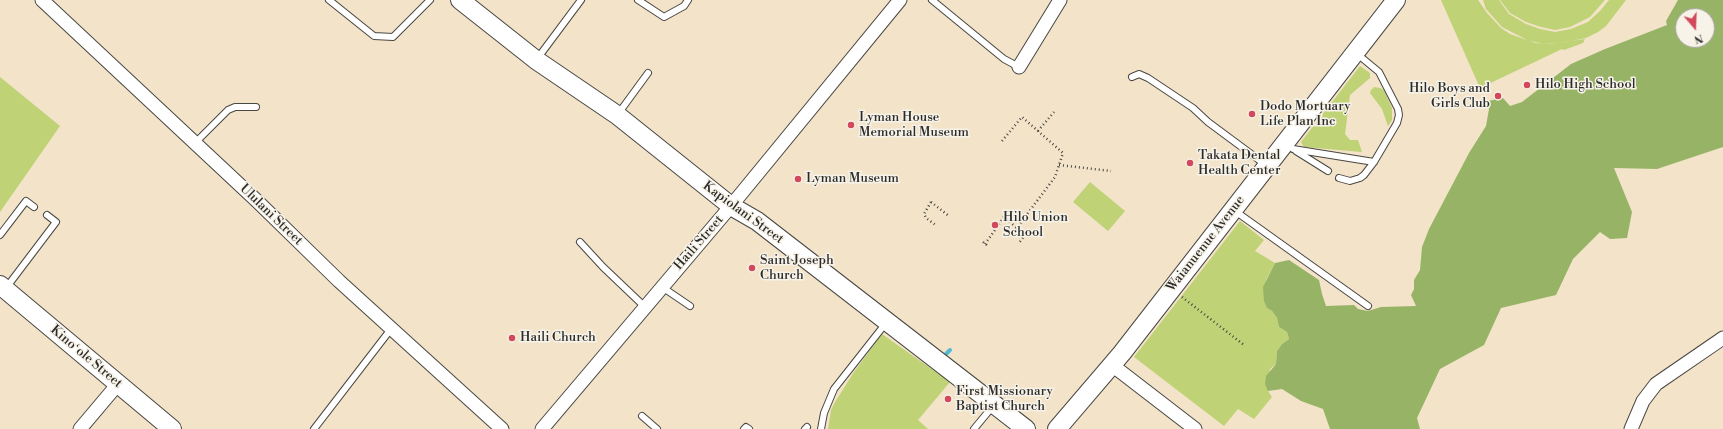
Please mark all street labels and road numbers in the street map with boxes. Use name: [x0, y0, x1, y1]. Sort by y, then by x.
street label: Kapiolani Street: [700, 178, 786, 248]
street label: Ululani Street: [236, 181, 306, 249]
street label: Waianuenue Avenue: [1164, 193, 1248, 295]
street label: Haili Street: [671, 212, 727, 274]
street label: Kinoʻole Street: [47, 322, 125, 392]

